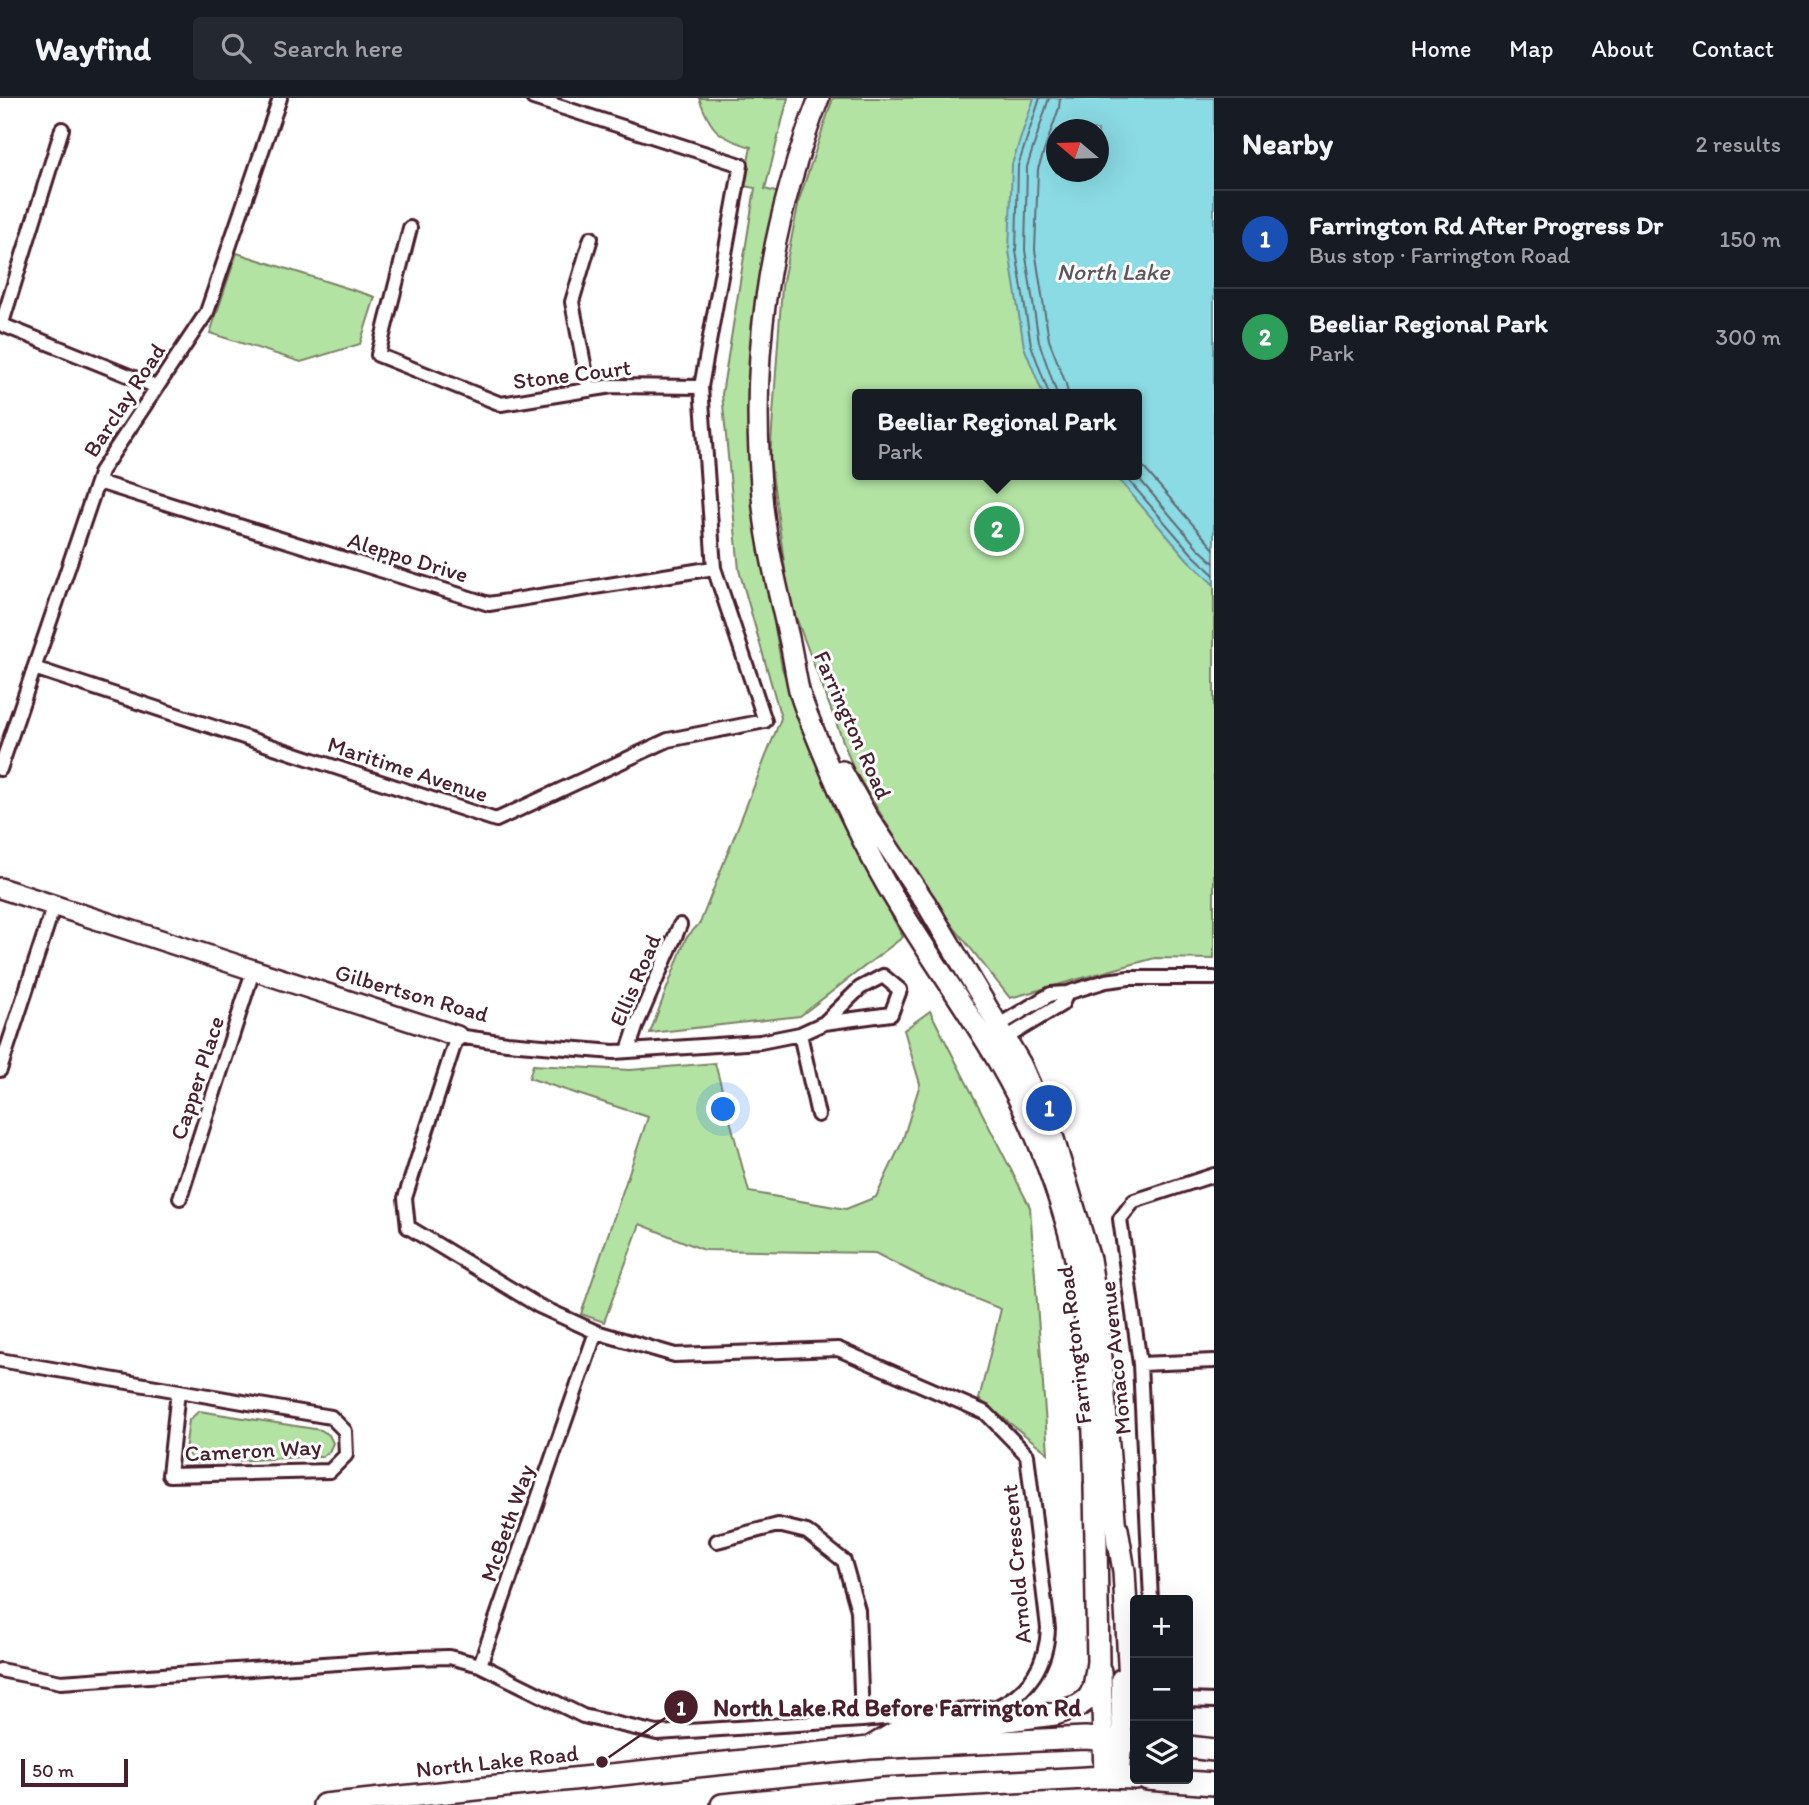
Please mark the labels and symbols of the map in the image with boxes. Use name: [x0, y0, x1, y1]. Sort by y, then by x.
north arrow: [1046, 119, 1109, 182]
water label: North Lake: [1056, 257, 1171, 286]
street label: Barclay Road: [77, 338, 171, 462]
street label: Stone Court: [511, 353, 633, 395]
pin: 2: [974, 503, 1020, 555]
street label: Aleppo Drive: [344, 525, 472, 589]
street label: Farrington Road: [808, 646, 898, 804]
street label: Maritime Avenue: [324, 730, 492, 808]
street label: Ellis Road: [603, 929, 667, 1030]
street label: Gilbertson Road: [332, 958, 492, 1028]
street label: Capper Place: [164, 1013, 230, 1143]
pin: 1: [1026, 1082, 1072, 1134]
your location: [706, 1092, 740, 1126]
street label: Farrington Road: [1050, 1264, 1098, 1426]
street label: Monaco Avenue: [1093, 1280, 1137, 1436]
street label: Cameron Way: [184, 1432, 322, 1468]
street label: McBeth Way: [474, 1460, 540, 1585]
street label: Arnold Crescent: [995, 1483, 1037, 1645]
callout: North Lake Rd Before Farrington Rd: [663, 1685, 1095, 1730]
text: North Lake Rd Before Farrington Rd: [713, 1693, 1081, 1723]
text: 1: [676, 1695, 686, 1720]
street label: North Lake Road: [414, 1739, 580, 1783]
scale bar: [21, 1756, 128, 1788]

